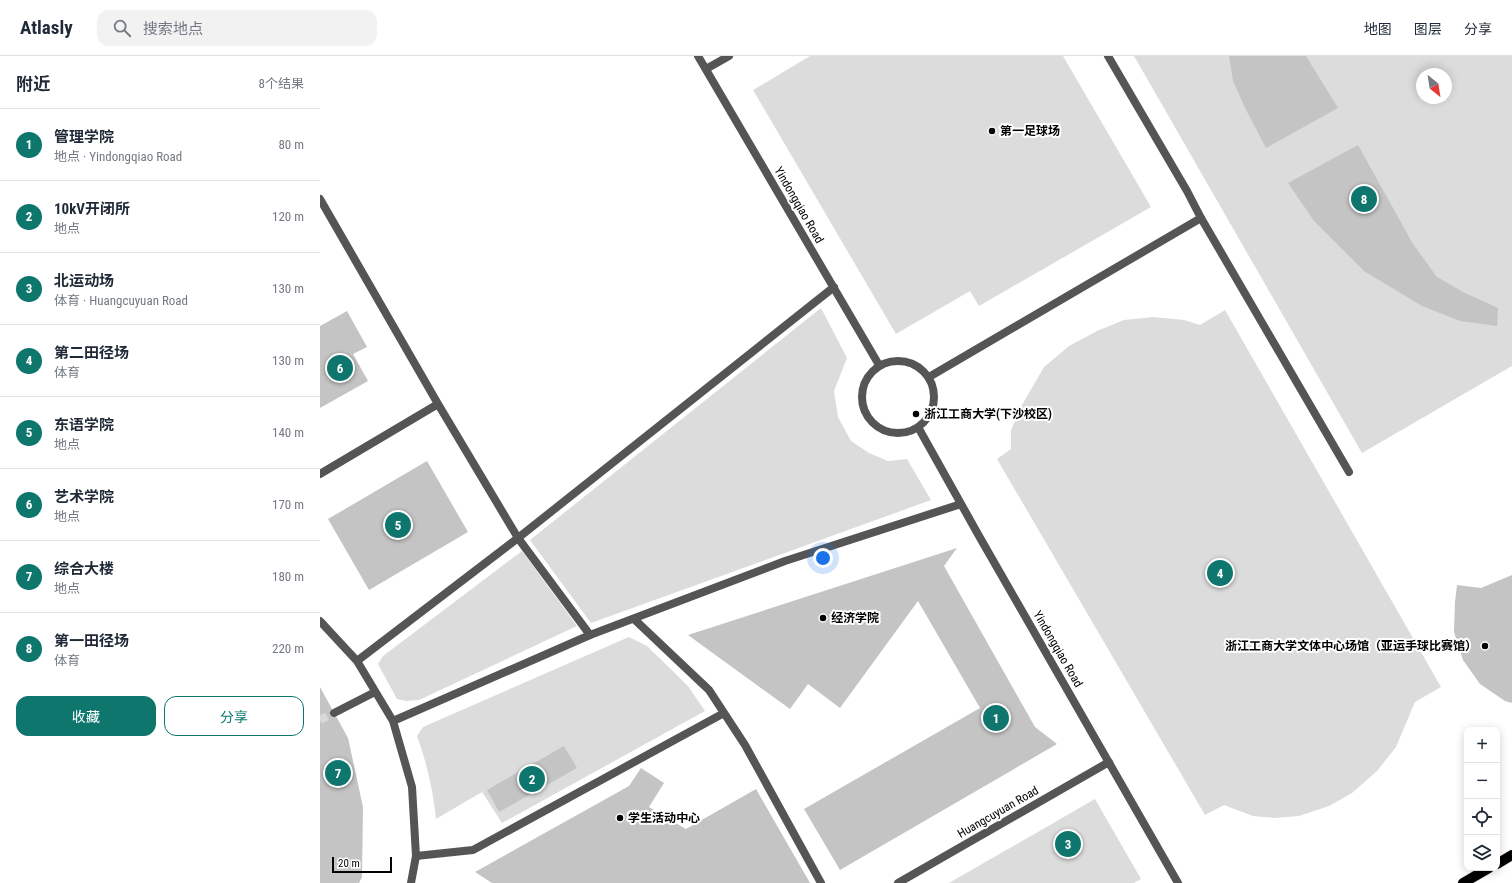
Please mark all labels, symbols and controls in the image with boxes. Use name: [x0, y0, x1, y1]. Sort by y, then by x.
search box: [97, 10, 377, 46]
text: Atlasly: [20, 16, 73, 39]
icon: search: [111, 17, 133, 39]
text: 搜索地点: [143, 20, 203, 38]
text: 地图: [1364, 21, 1392, 37]
text: 图层: [1414, 21, 1442, 37]
text: 分享: [1464, 21, 1492, 37]
north arrow: [1416, 68, 1452, 104]
text: 附近: [16, 74, 50, 94]
text: 8个结果: [259, 76, 304, 91]
place label: 第一足球场: [1000, 124, 1060, 138]
marker: 第一足球场: [987, 126, 997, 136]
text: 管理学院: [54, 128, 114, 146]
text: 1: [26, 137, 32, 152]
text: 80 m: [278, 137, 304, 152]
text: 地点 · Yindongqiao Road: [54, 149, 182, 164]
street label: Yindongqiao Road: [771, 164, 827, 246]
pin: 8: [1351, 184, 1377, 214]
text: 10kV开闭所: [54, 200, 130, 218]
text: 2: [26, 209, 32, 224]
text: 120 m: [272, 209, 304, 224]
text: 地点: [54, 221, 80, 236]
text: 北运动场: [54, 272, 114, 290]
text: 3: [26, 281, 32, 296]
text: 130 m: [272, 281, 304, 296]
text: 体育 · Huangcuyuan Road: [54, 293, 188, 308]
text: 第二田径场: [54, 344, 129, 362]
text: 4: [26, 353, 32, 368]
text: 130 m: [272, 353, 304, 368]
pin: 6: [327, 353, 353, 383]
text: 体育: [54, 365, 80, 380]
place label: 浙江工商大学(下沙校区): [924, 407, 1052, 421]
marker: 浙江工商大学(下沙校区): [911, 409, 921, 419]
text: 东语学院: [54, 416, 114, 434]
text: 5: [26, 425, 32, 440]
text: 140 m: [272, 425, 304, 440]
text: 地点: [54, 437, 80, 452]
text: 艺术学院: [54, 488, 114, 506]
text: 6: [26, 497, 32, 512]
text: 170 m: [272, 497, 304, 512]
text: 地点: [54, 509, 80, 524]
pin: 5: [385, 510, 411, 540]
your location: [813, 548, 833, 568]
pin: 4: [1207, 558, 1233, 588]
text: 综合大楼: [54, 560, 114, 578]
text: 7: [26, 569, 32, 584]
text: 180 m: [272, 569, 304, 584]
text: 地点: [54, 581, 80, 596]
street label: Yindongqiao Road: [1030, 608, 1086, 690]
place label: 经济学院: [831, 611, 879, 625]
marker: 经济学院: [818, 613, 828, 623]
text: 第一田径场: [54, 632, 129, 650]
place label: 浙江工商大学文体中心场馆（亚运手球比赛馆）: [1225, 639, 1477, 653]
text: 8: [26, 641, 32, 656]
text: 220 m: [272, 641, 304, 656]
marker: 浙江工商大学文体中心场馆（亚运手球比赛馆）: [1480, 641, 1490, 651]
text: 体育: [54, 653, 80, 668]
button: 收藏: [16, 696, 156, 736]
button: 分享: [164, 696, 304, 736]
pin: 1: [983, 703, 1009, 733]
map controls: [1464, 727, 1500, 871]
button: +: [1464, 727, 1500, 763]
pin: 7: [325, 758, 351, 788]
button: −: [1464, 763, 1500, 799]
pin: 2: [519, 764, 545, 794]
street label: Huangcuyuan Road: [955, 783, 1041, 841]
button: locate: [1464, 799, 1500, 835]
place label: 学生活动中心: [628, 811, 700, 825]
marker: 学生活动中心: [615, 813, 625, 823]
pin: 3: [1055, 829, 1081, 859]
button: layers: [1464, 835, 1500, 871]
scale bar: [332, 855, 392, 874]
text: 20 m: [338, 857, 360, 870]

